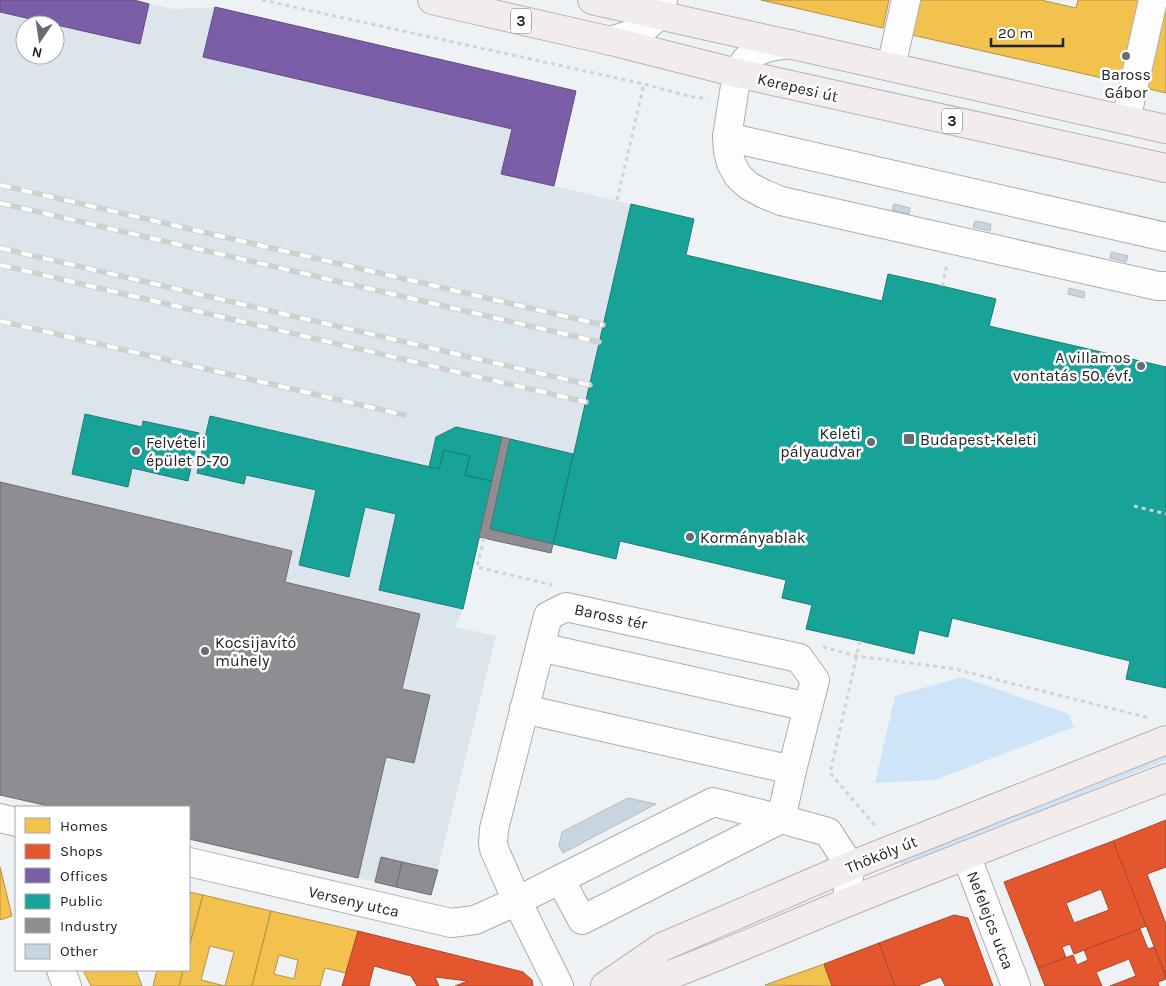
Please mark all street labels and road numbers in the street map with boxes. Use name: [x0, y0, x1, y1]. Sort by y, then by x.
road number: 3: [511, 8, 531, 34]
street label: Kerepesi út: [756, 69, 840, 106]
road number: 3: [942, 108, 962, 134]
street label: Baross tér: [573, 600, 649, 634]
street label: Thököly út: [843, 831, 920, 877]
street label: Nefelejcs utca: [963, 868, 1018, 972]
street label: Verseny utca: [307, 882, 401, 921]

